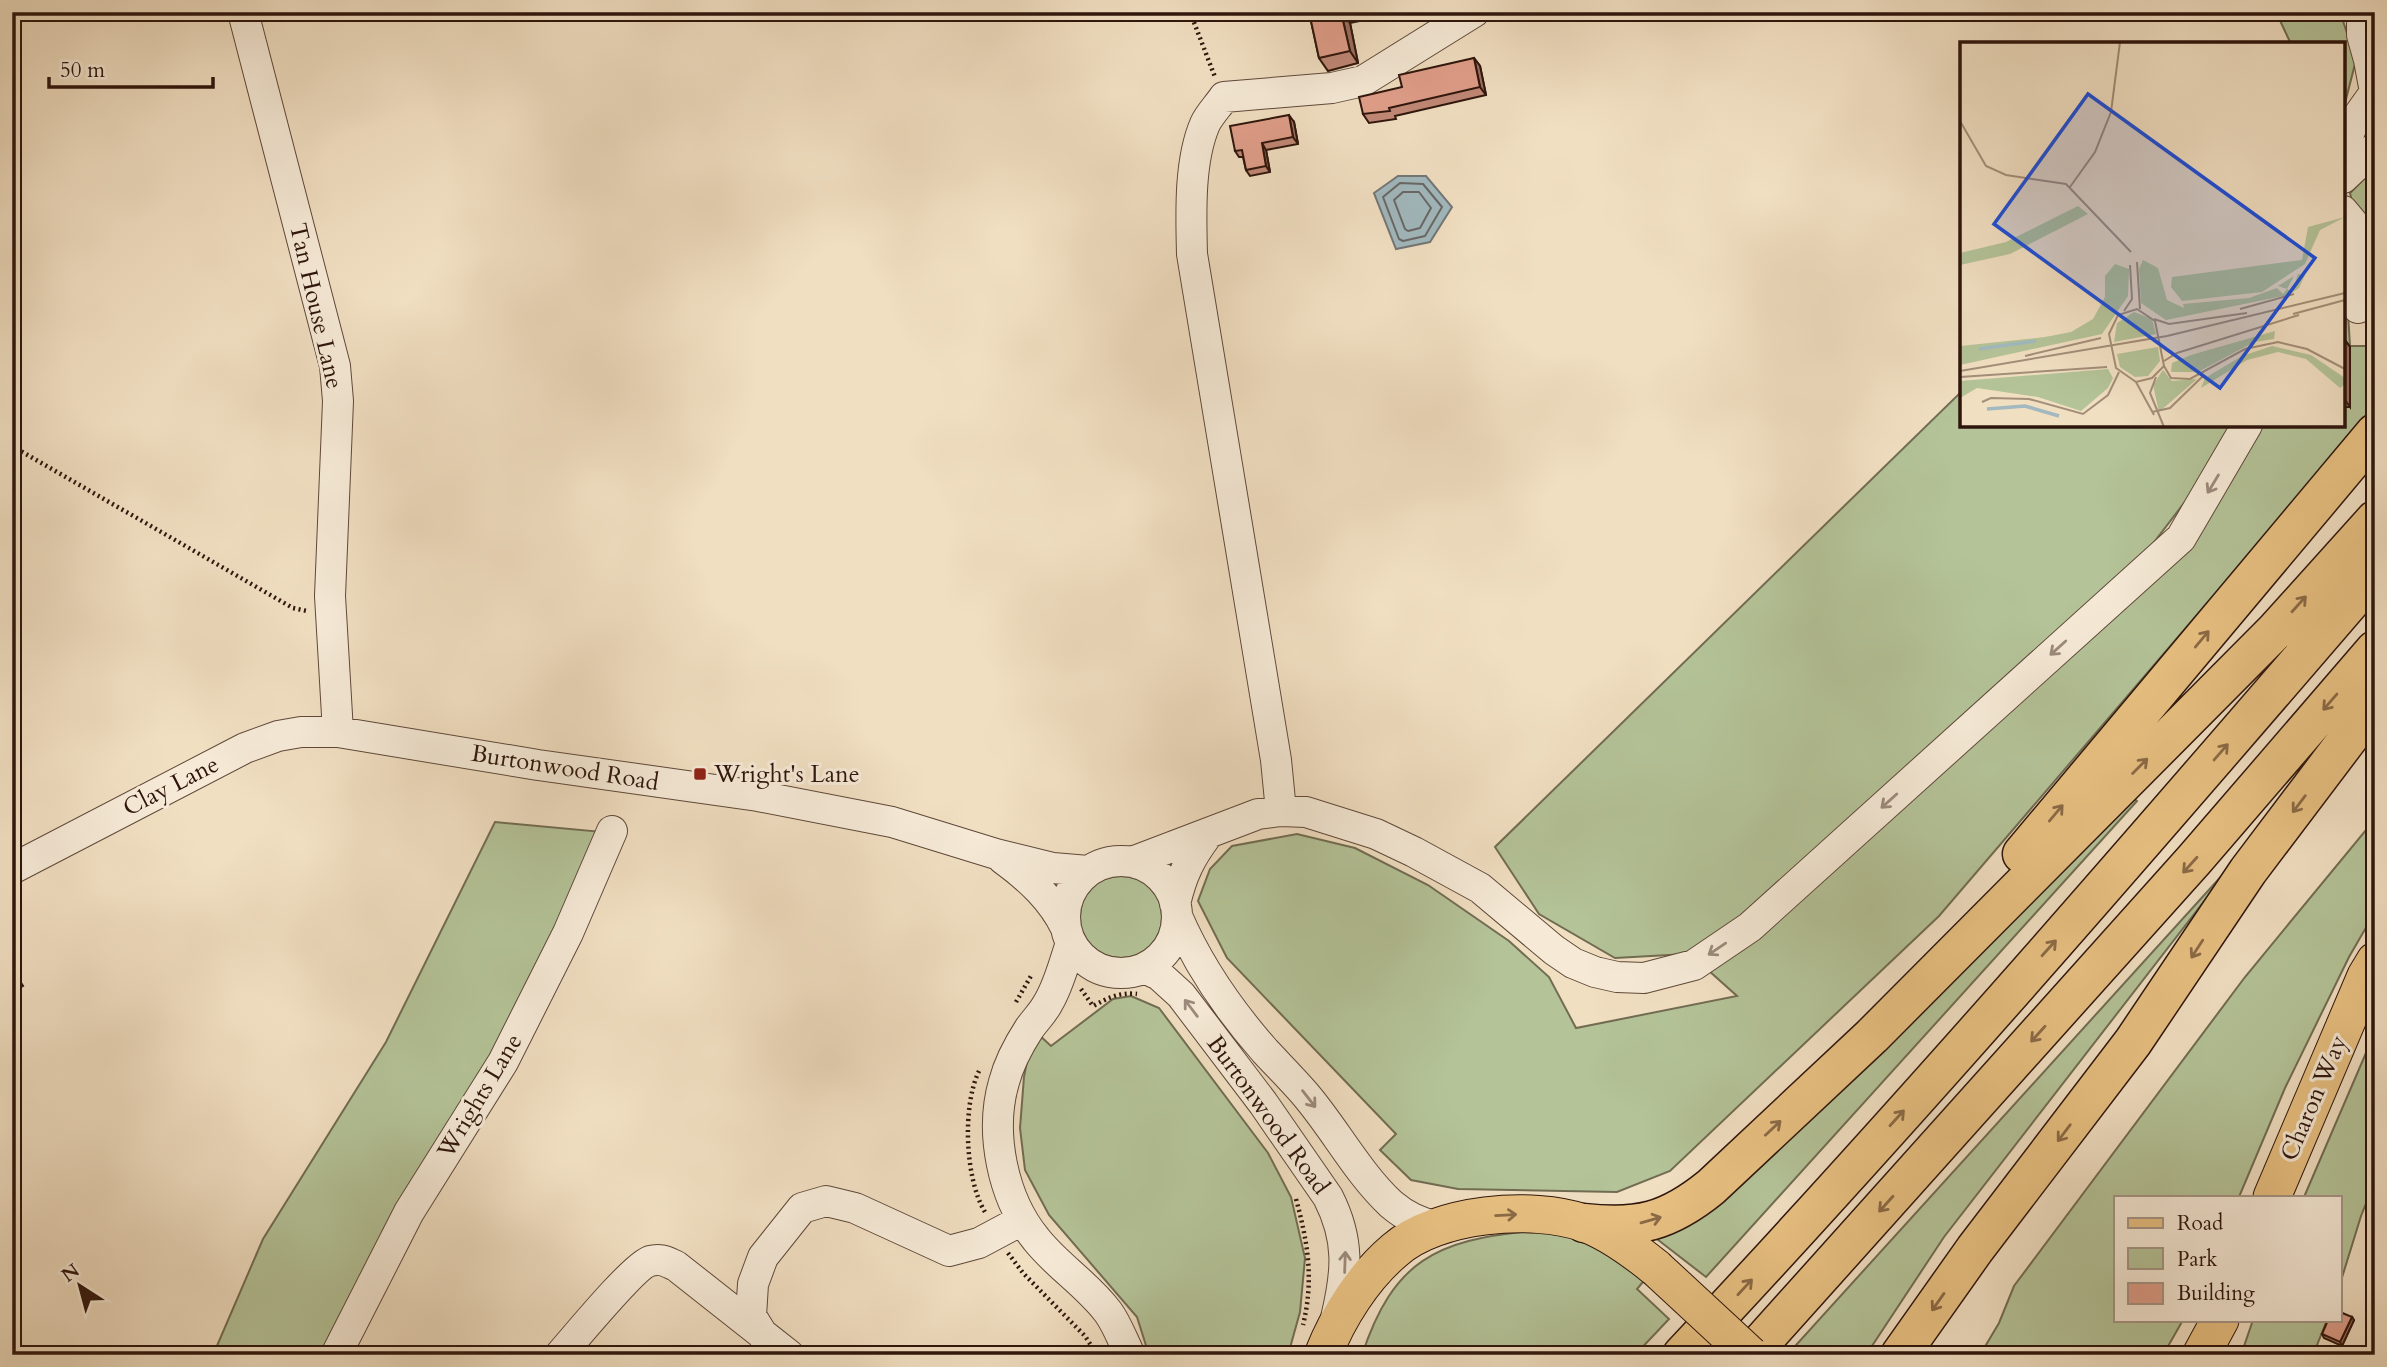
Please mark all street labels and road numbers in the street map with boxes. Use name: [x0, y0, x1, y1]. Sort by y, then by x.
street label: Tan House Lane: [281, 220, 351, 392]
street label: Burtonwood Road: [469, 737, 661, 799]
street label: Clay Lane: [117, 748, 225, 824]
street label: Wrights Lane: [429, 1027, 530, 1165]
street label: Burtonwood Road: [1199, 1029, 1337, 1202]
street label: Charon Way: [2273, 1030, 2355, 1166]

